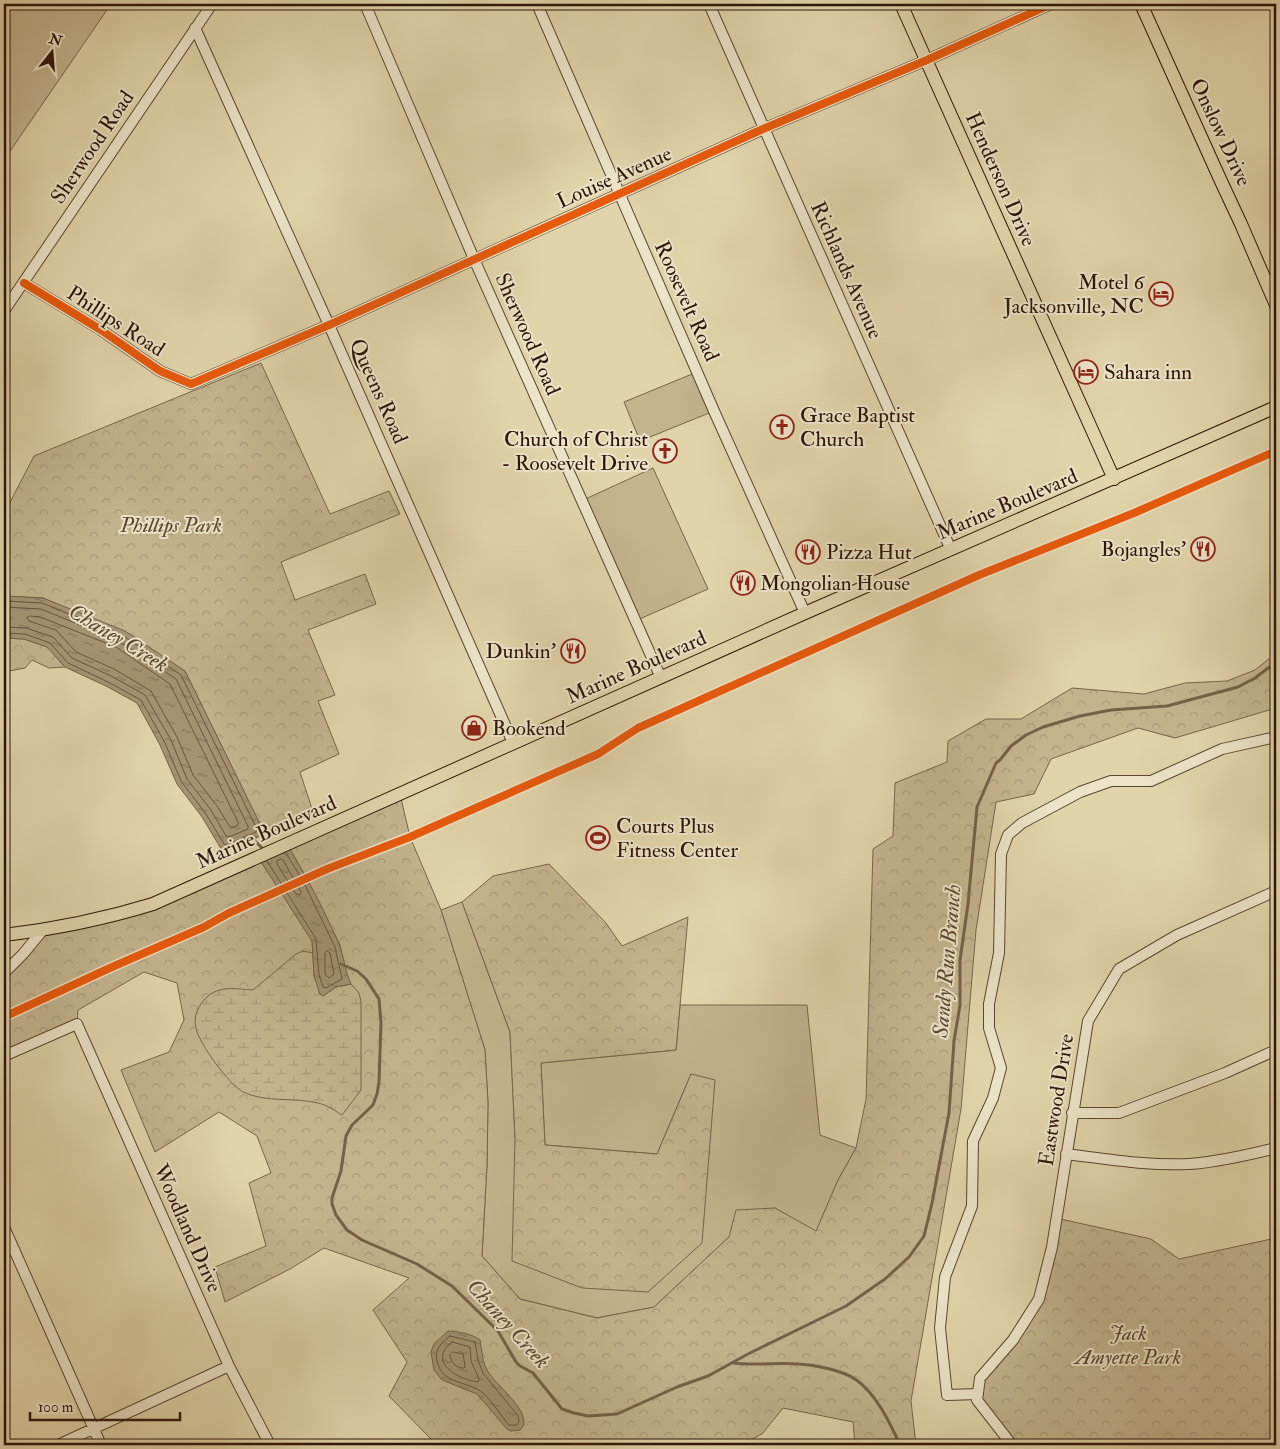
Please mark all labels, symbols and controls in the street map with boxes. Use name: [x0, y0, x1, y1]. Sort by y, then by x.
north arrow: [28, 28, 78, 78]
text: N: [46, 30, 65, 50]
street label: Onslow Drive: [1184, 74, 1257, 191]
street label: Sherwood Road: [45, 85, 141, 209]
street label: Henderson Drive: [959, 108, 1042, 251]
street label: Louise Avenue: [552, 140, 676, 215]
street label: Richlands Avenue: [804, 197, 889, 343]
street label: Roosevelt Road: [648, 237, 725, 366]
street label: Sherwood Road: [489, 269, 567, 400]
place label: Motel 6 Jacksonville, NC: [1003, 269, 1145, 320]
street label: Phillips Road: [62, 280, 170, 363]
hotel icon: Motel 6 Jacksonville, NC: [1148, 281, 1174, 307]
street label: Queens Road: [343, 334, 414, 449]
hotel icon: Sahara inn: [1073, 359, 1099, 385]
place label: Sahara inn: [1104, 359, 1192, 386]
place label: Grace Baptist Church: [800, 402, 915, 453]
church icon: Grace Baptist Church: [769, 414, 795, 440]
place label: Church of Christ - Roosevelt Drive: [502, 426, 648, 477]
church icon: Church of Christ - Roosevelt Drive: [652, 438, 678, 464]
street label: Marine Boulevard: [933, 462, 1082, 546]
park label: Phillips Park: [119, 512, 222, 539]
place label: Bojangles': [1101, 536, 1186, 563]
restaurant icon: Bojangles': [1190, 536, 1216, 562]
restaurant icon: Pizza Hut: [795, 539, 821, 565]
place label: Pizza Hut: [826, 539, 912, 566]
restaurant icon: Mongolian House: [730, 570, 756, 596]
place label: Mongolian House: [760, 570, 910, 597]
water label: Chaney Creek: [63, 597, 173, 679]
street label: Marine Boulevard: [562, 624, 711, 710]
place label: Dunkin': [485, 638, 556, 665]
restaurant icon: Dunkin': [560, 638, 586, 664]
shop icon: Bookend: [461, 715, 487, 741]
place label: Bookend: [492, 715, 566, 742]
street label: Marine Boulevard: [192, 789, 341, 875]
place label: Courts Plus Fitness Center: [616, 813, 738, 864]
sports icon: Courts Plus Fitness Center: [585, 825, 611, 851]
water label: Sandy Run Branch: [926, 883, 968, 1040]
street label: Eastwood Drive: [1033, 1032, 1080, 1168]
street label: Woodland Drive: [147, 1159, 228, 1297]
water label: Chaney Creek: [461, 1273, 556, 1374]
park label: Jack Amyette Park: [1073, 1320, 1181, 1371]
scale bar: [30, 1389, 180, 1421]
text: 100 m: [38, 1398, 74, 1417]

